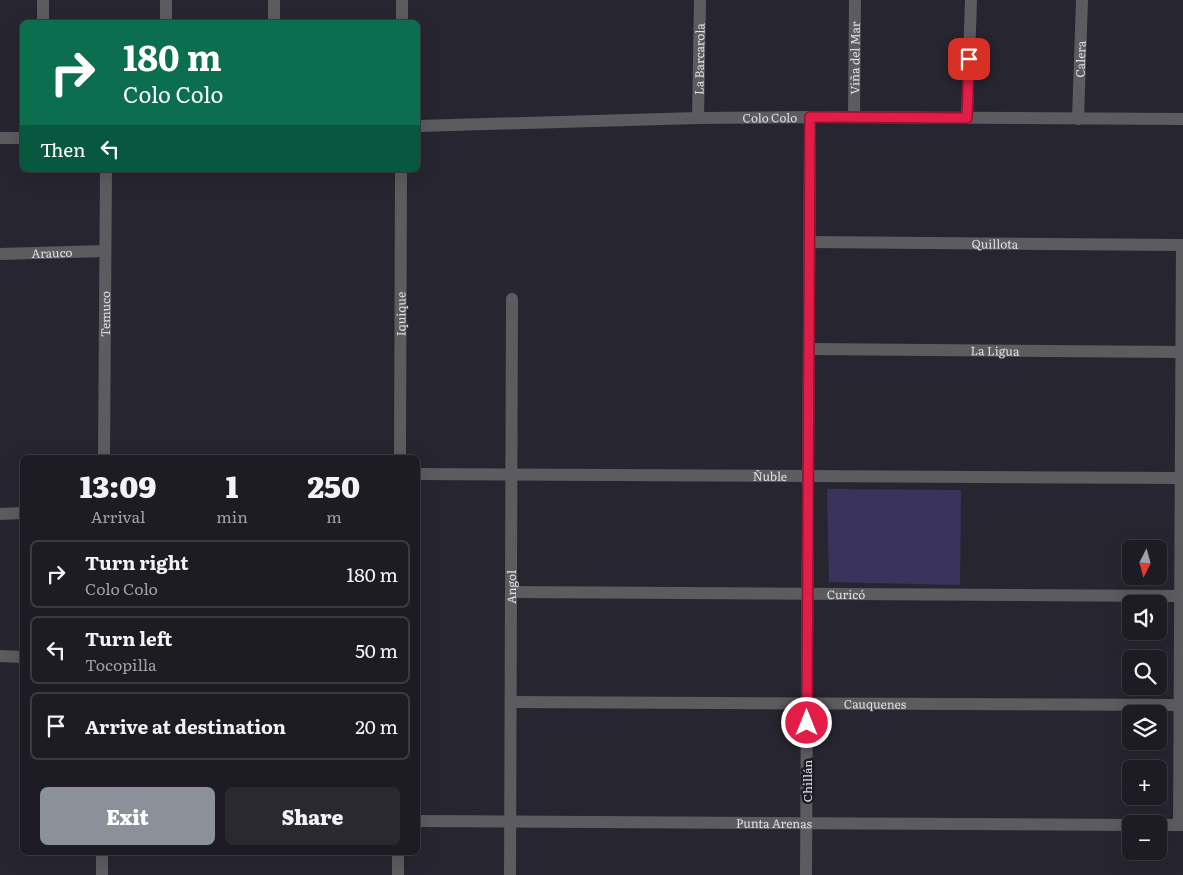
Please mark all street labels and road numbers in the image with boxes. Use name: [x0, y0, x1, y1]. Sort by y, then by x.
street label: Viña del Mar: [845, 21, 864, 95]
street label: La Barcarola: [689, 23, 709, 95]
street label: Calera: [1070, 40, 1090, 78]
street label: Colo Colo: [742, 108, 797, 127]
street label: Quillota: [972, 234, 1019, 253]
street label: Arauco: [31, 243, 73, 262]
street label: Temuco: [96, 291, 114, 337]
street label: Iquique: [391, 292, 410, 336]
street label: La Ligua: [970, 341, 1020, 360]
street label: Ñuble: [753, 467, 787, 485]
street label: Angol: [502, 570, 520, 604]
street label: Curicó: [827, 585, 865, 603]
street label: Cauquenes: [844, 694, 907, 713]
street label: Chillán: [798, 760, 816, 802]
street label: Punta Arenas: [736, 814, 813, 832]

